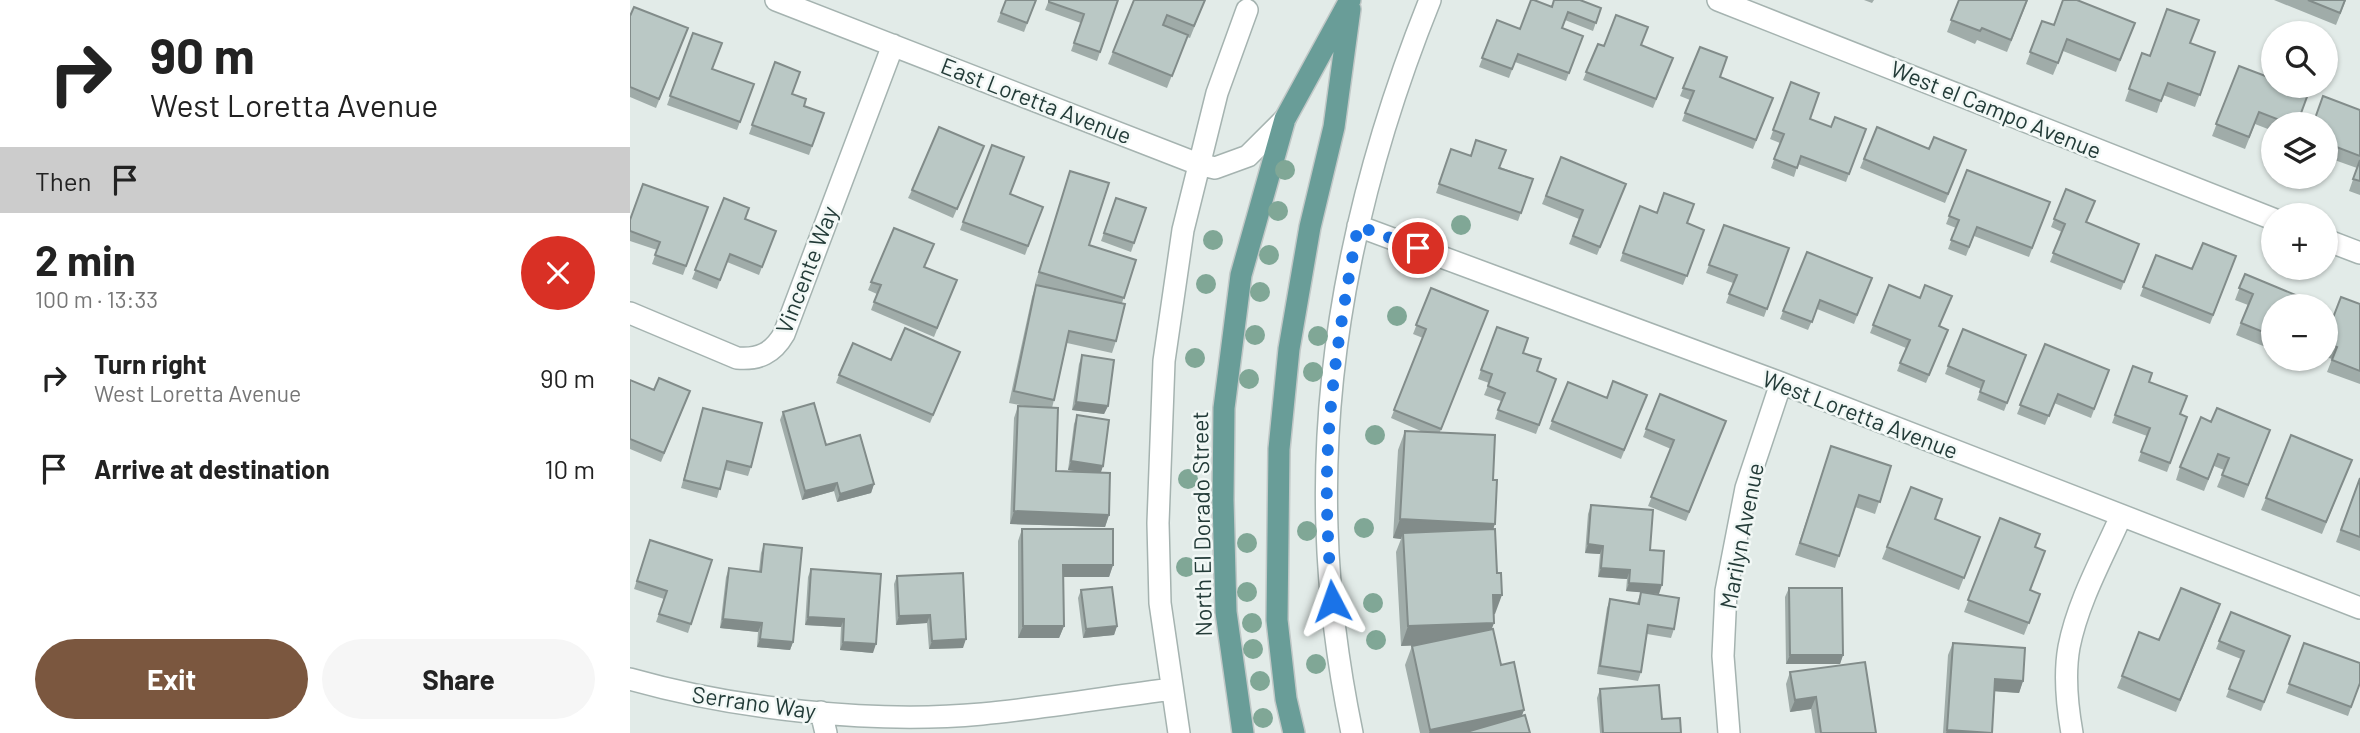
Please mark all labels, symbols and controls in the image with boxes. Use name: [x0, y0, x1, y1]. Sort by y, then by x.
map controls: [2261, 21, 2338, 371]
button: search: [2261, 21, 2338, 98]
text: 90 m: [150, 25, 255, 84]
icon: right: [35, 28, 126, 119]
street label: East Loretta Avenue: [937, 51, 1136, 149]
street label: West el Campo Avenue: [1887, 54, 2106, 164]
text: West Loretta Avenue: [150, 85, 438, 123]
button: layers: [2261, 112, 2338, 189]
icon: arrive: [106, 161, 144, 199]
text: Then: [35, 165, 92, 196]
street label: Vincente Way: [769, 202, 843, 337]
button: +: [2261, 203, 2338, 280]
pin: [1388, 218, 1448, 278]
icon: arrive: [1399, 229, 1437, 267]
text: 2 min: [35, 234, 136, 284]
button: close: [521, 236, 595, 310]
text: 100 m · 13:33: [35, 285, 158, 313]
button: −: [2261, 294, 2338, 371]
text: Turn right: [94, 348, 207, 379]
icon: right: [35, 359, 73, 397]
text: 90 m: [540, 362, 595, 393]
street label: West Loretta Avenue: [1759, 364, 1962, 464]
text: West Loretta Avenue: [94, 379, 301, 407]
street label: North El Dorado Street: [1185, 411, 1217, 637]
icon: arrive: [35, 450, 73, 488]
text: Arrive at destination: [94, 453, 330, 484]
text: 10 m: [545, 453, 595, 484]
street label: Marilyn Avenue: [1713, 460, 1769, 611]
position arrow: [1295, 564, 1369, 638]
button: Exit: [35, 639, 308, 719]
button: Share: [322, 639, 595, 719]
street label: Serrano Way: [690, 679, 818, 725]

